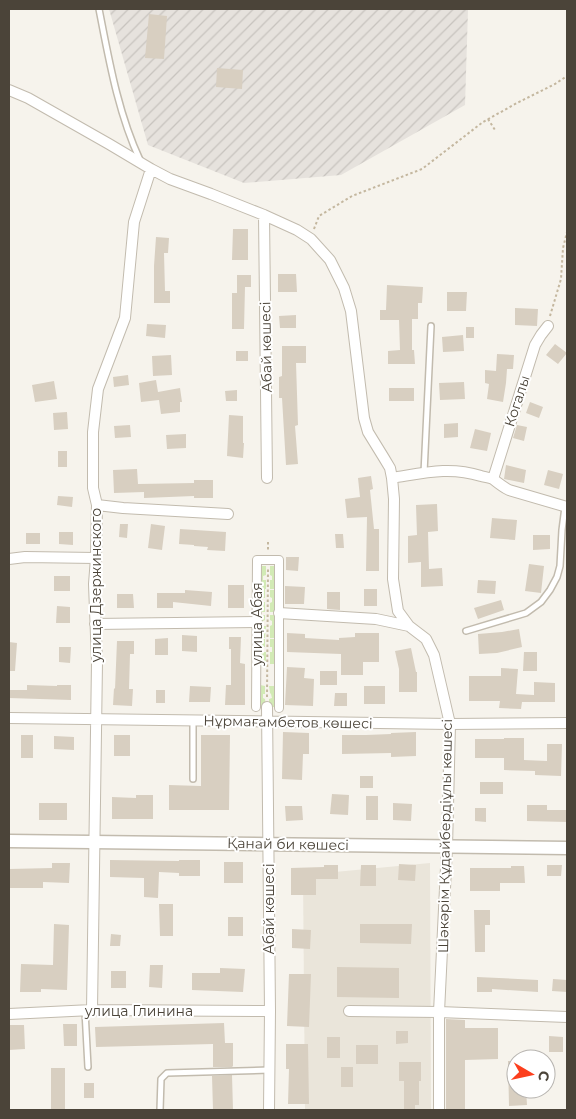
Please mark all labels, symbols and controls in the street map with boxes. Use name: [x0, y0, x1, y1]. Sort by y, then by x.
street label: Абай көшесі: [256, 301, 276, 393]
street label: Когалы: [500, 373, 534, 429]
street label: улица Дзержинского: [87, 508, 105, 663]
street label: улица Абая: [248, 582, 266, 667]
street label: Нұрмағамбетов көшесі: [203, 712, 373, 732]
street label: Шәкәрім Құдайбердіұлы көшесі: [434, 719, 456, 953]
street label: Қанай би көшесі: [227, 834, 349, 854]
street label: Абай көшесі: [260, 863, 278, 955]
street label: улица Глинина: [84, 1002, 193, 1020]
north arrow: [506, 1049, 556, 1099]
text: С: [534, 1070, 554, 1082]

